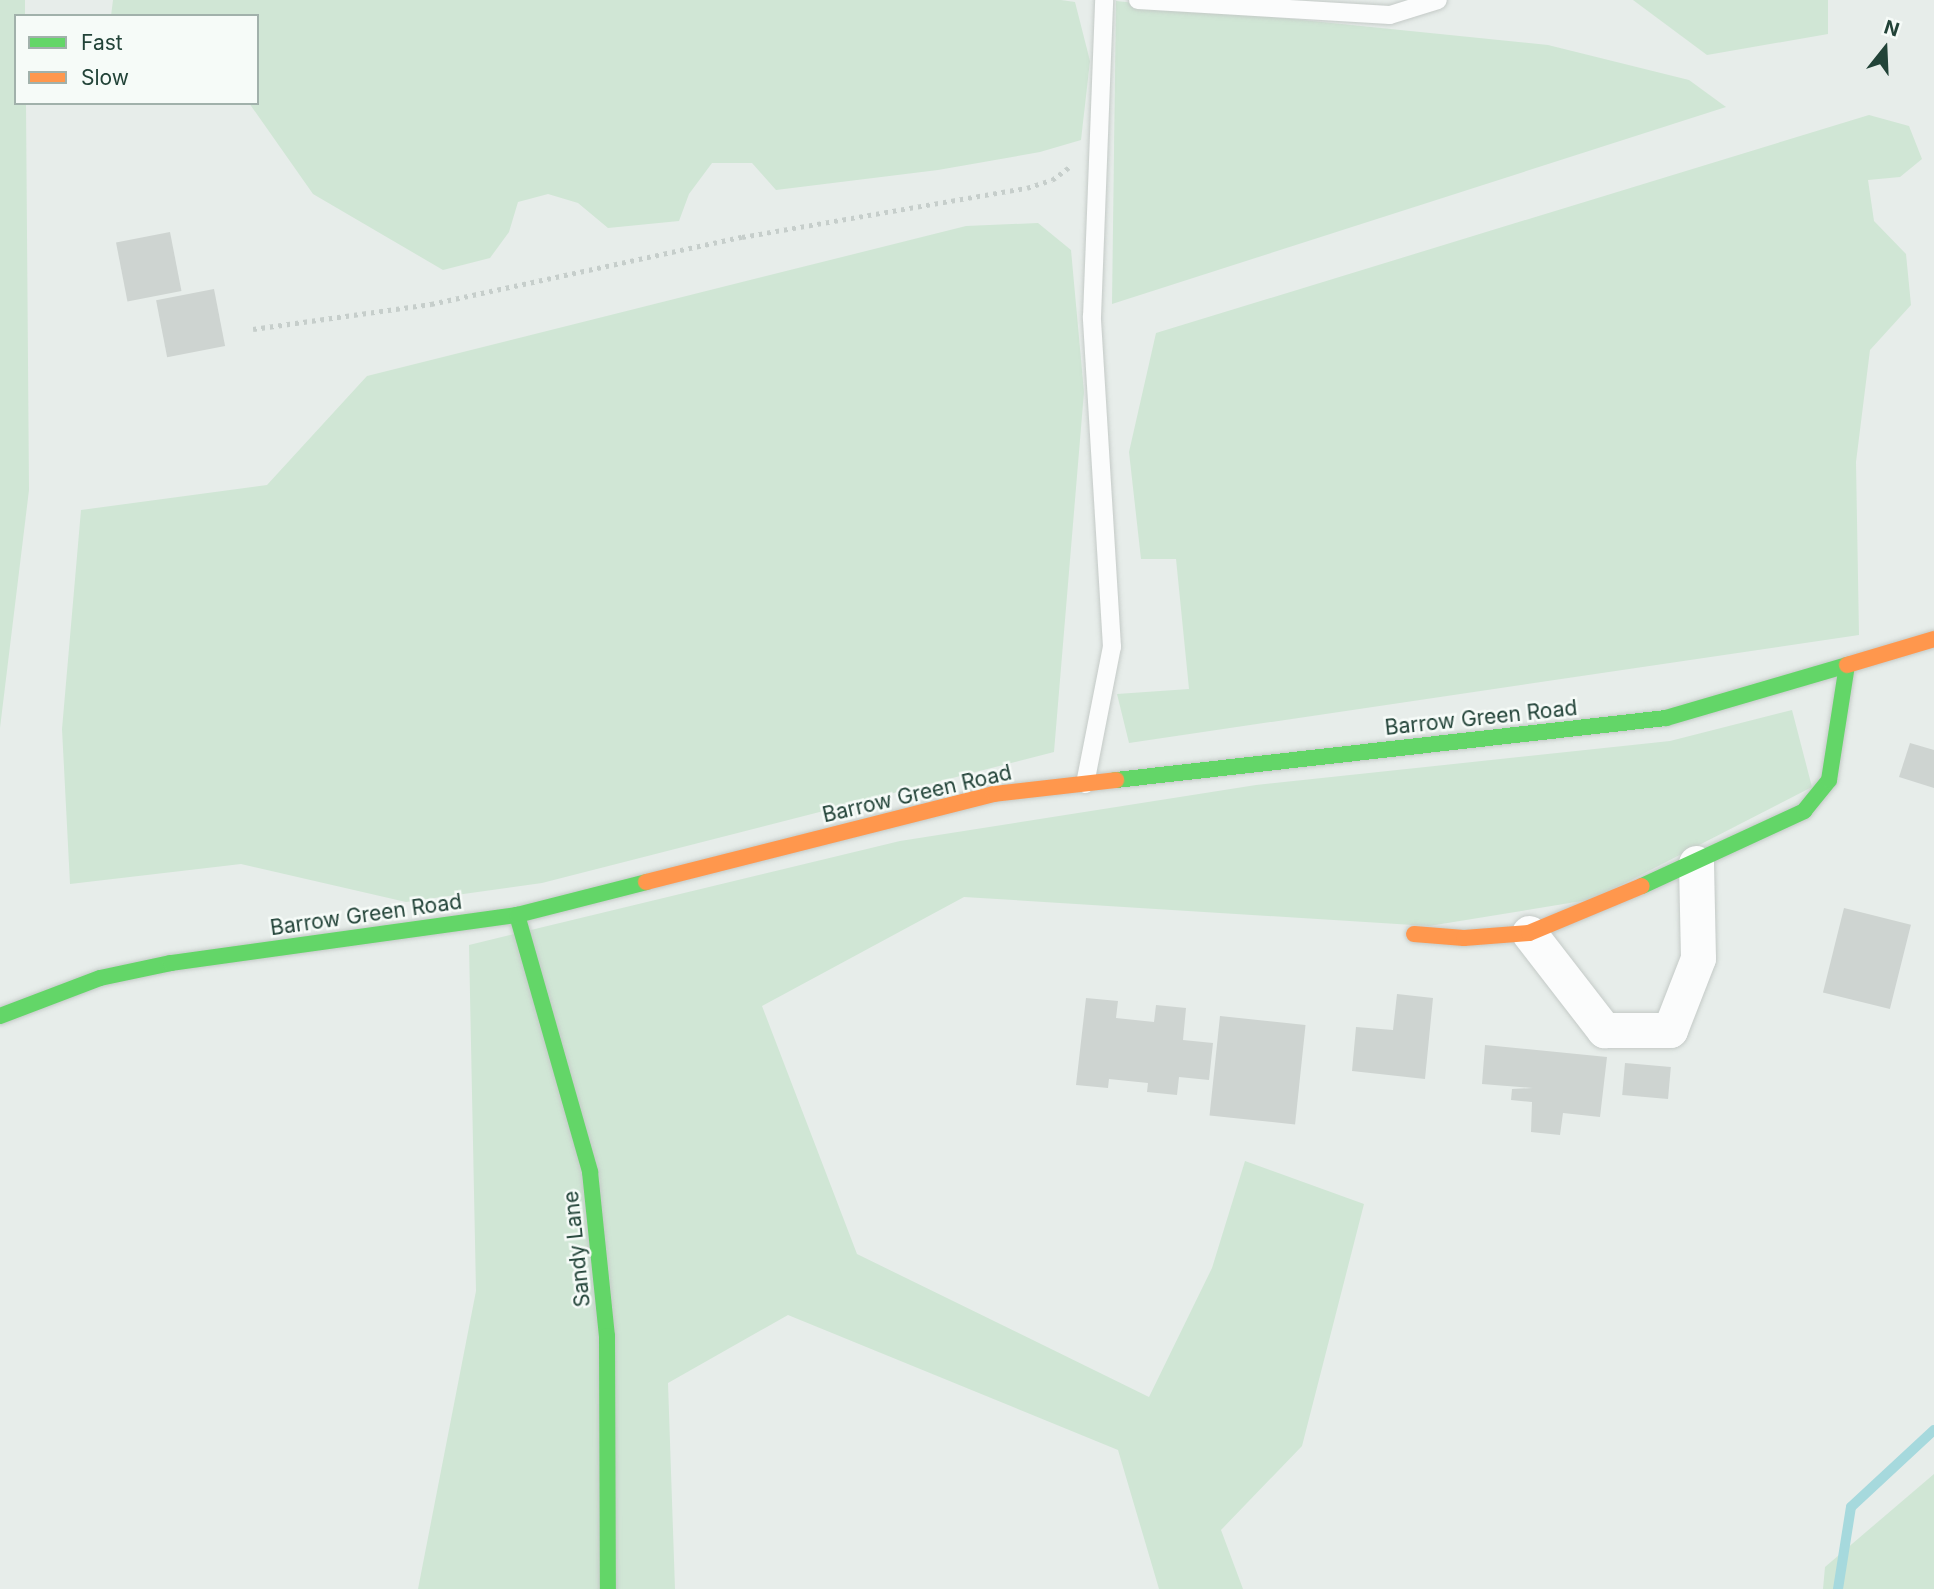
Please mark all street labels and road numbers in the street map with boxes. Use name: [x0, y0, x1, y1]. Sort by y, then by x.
street label: Barrow Green Road: [1384, 695, 1578, 741]
street label: Barrow Green Road: [820, 760, 1014, 828]
street label: Barrow Green Road: [269, 889, 463, 941]
street label: Sandy Lane: [558, 1190, 596, 1308]

